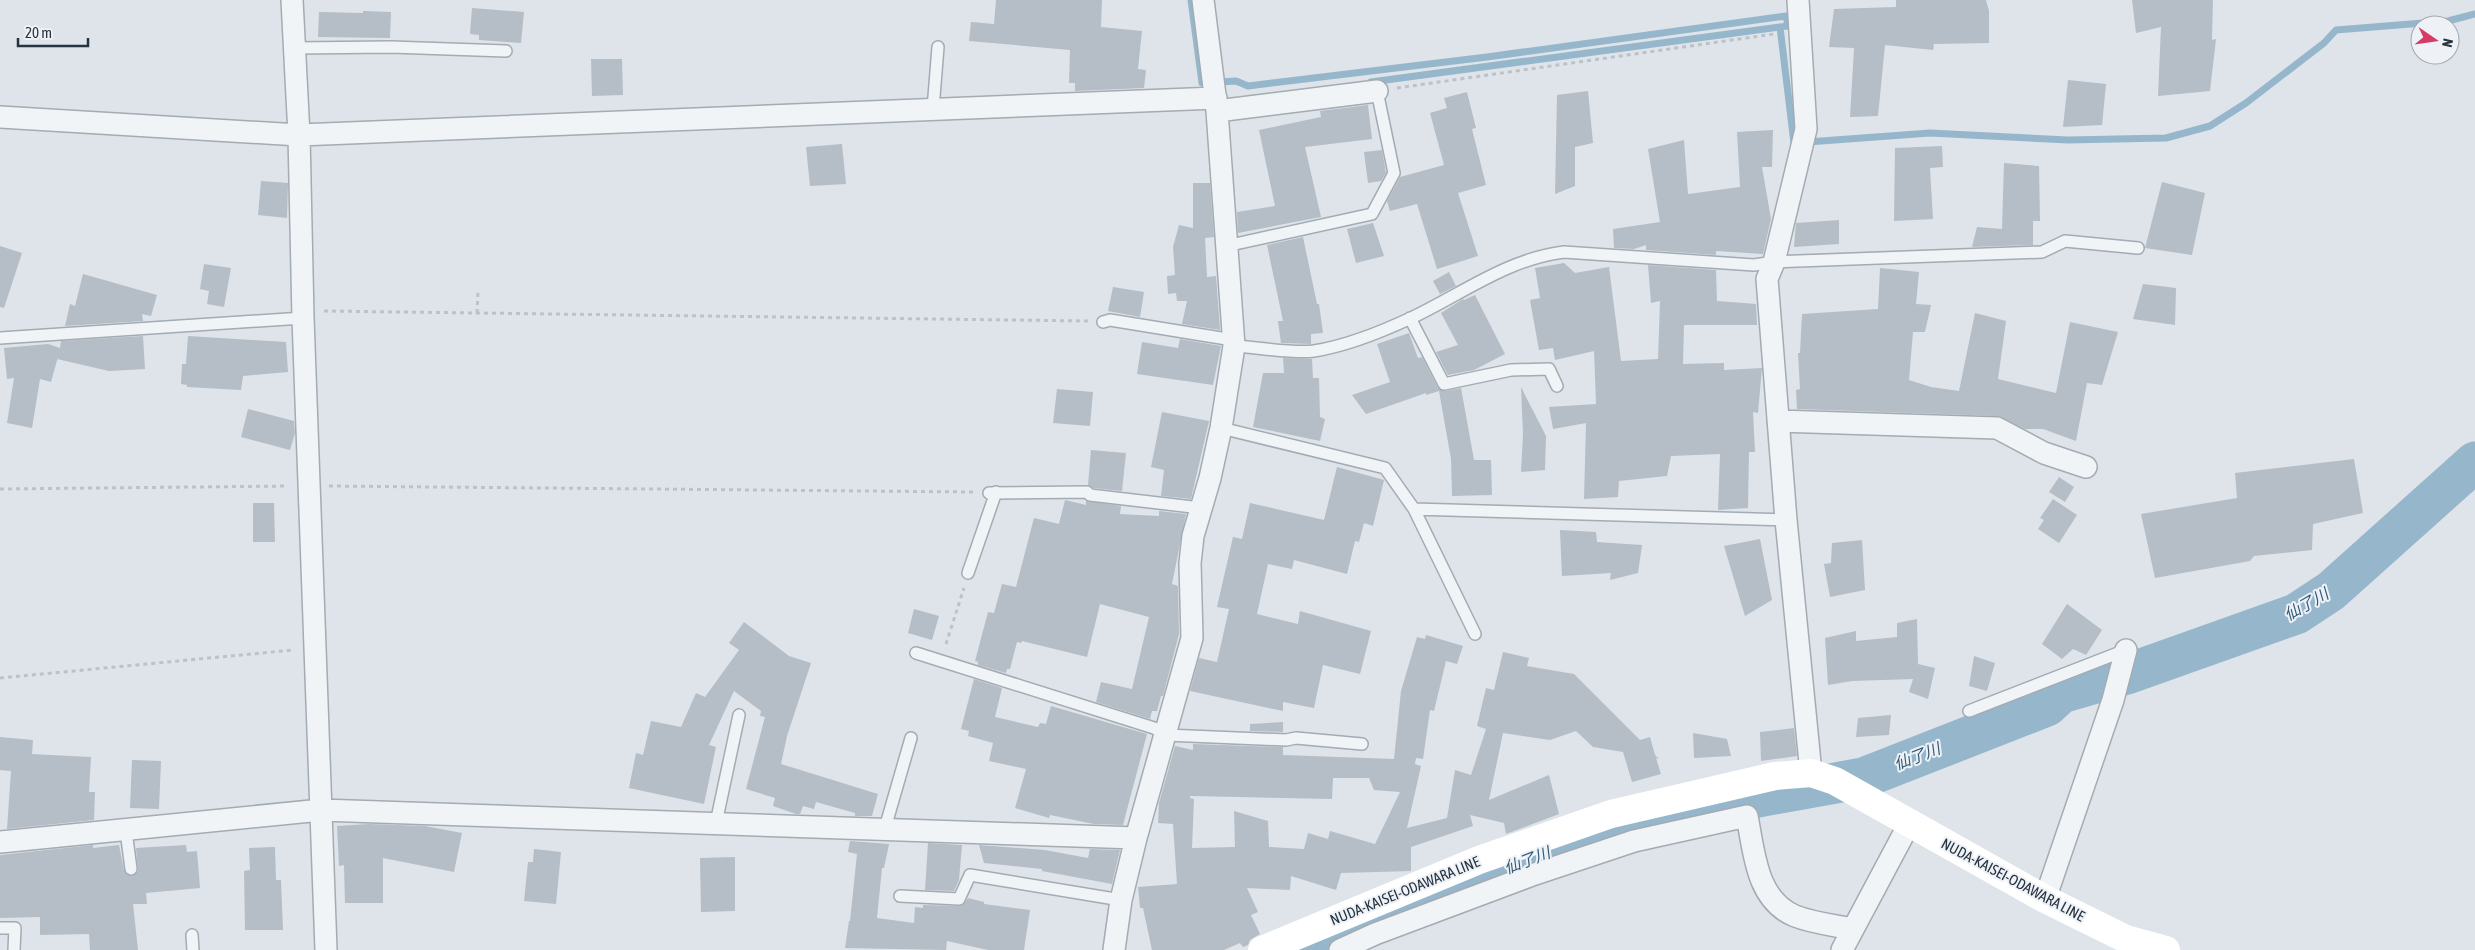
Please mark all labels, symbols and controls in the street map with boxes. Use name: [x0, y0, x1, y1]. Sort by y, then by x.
scale bar: [18, 15, 88, 47]
north arrow: [2410, 15, 2460, 65]
text: 20 m: [25, 24, 52, 41]
text: N: [2439, 37, 2456, 49]
water label: 仙了川: [2281, 583, 2333, 624]
water label: 仙了川: [1891, 738, 1944, 773]
street label: NUDA-KAISEI-ODAWARA LINE: [1939, 835, 2088, 925]
water label: 仙了川: [1501, 842, 1554, 877]
street label: NUDA-KAISEI-ODAWARA LINE: [1327, 852, 1483, 928]

